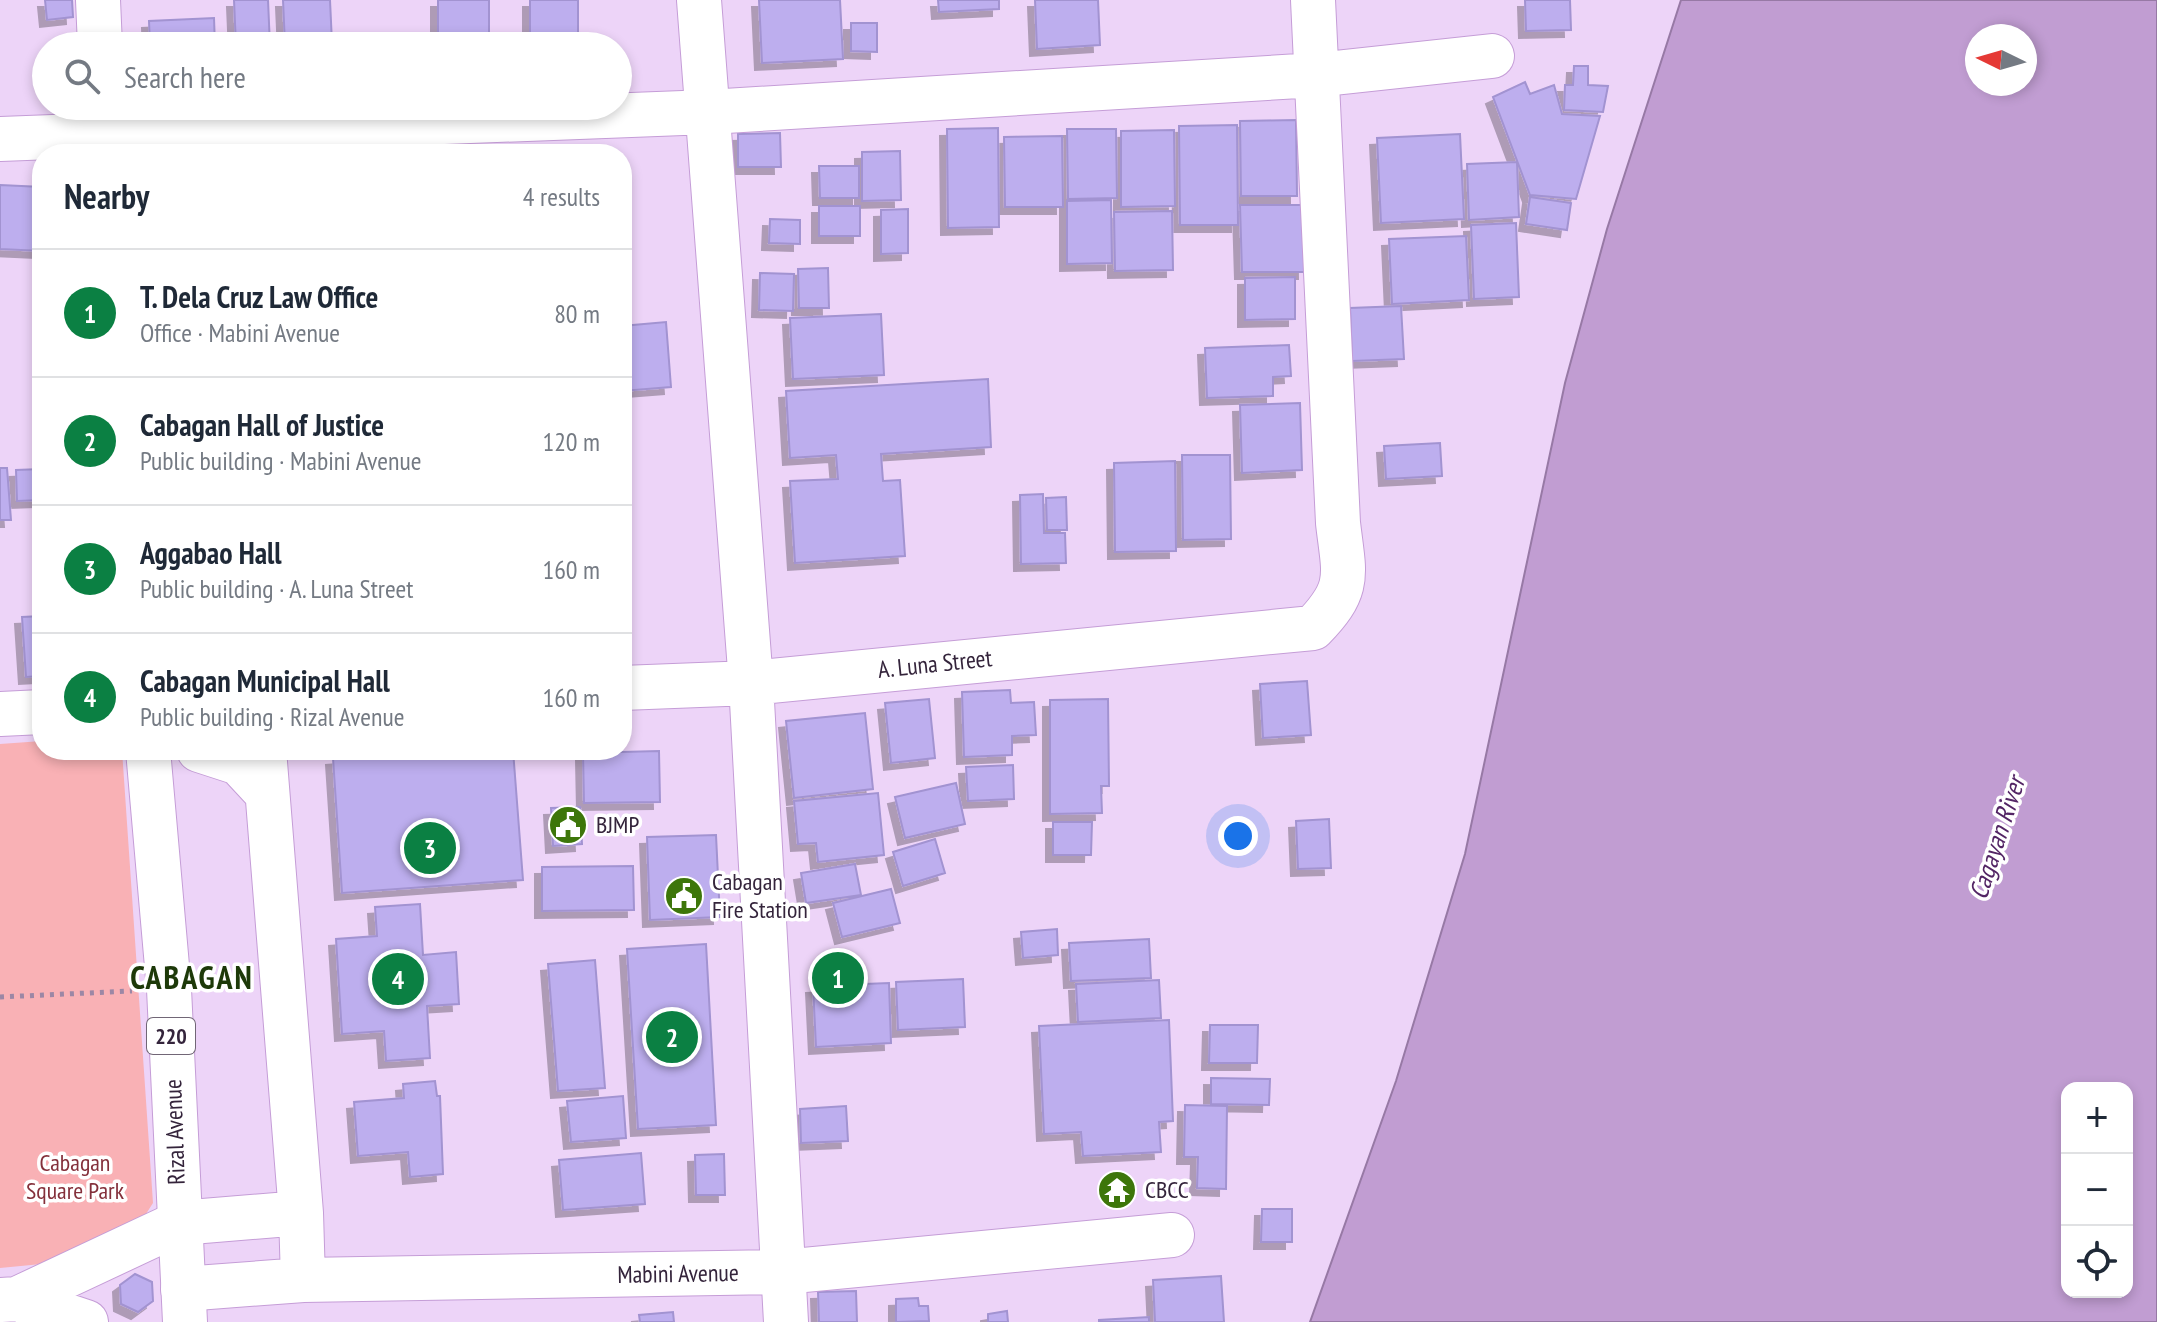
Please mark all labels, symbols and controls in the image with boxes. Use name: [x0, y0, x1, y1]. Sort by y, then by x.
north arrow: [1965, 24, 2037, 96]
search box: [32, 32, 632, 120]
icon: search: [60, 54, 104, 98]
text: Search here: [124, 57, 246, 96]
text: Nearby: [64, 174, 149, 218]
text: 4 results: [523, 180, 600, 213]
text: T. Dela Cruz Law Office: [140, 277, 378, 316]
text: 1: [84, 297, 96, 330]
text: 80 m: [554, 297, 600, 330]
text: Office · Mabini Avenue: [140, 316, 340, 349]
text: Cabagan Hall of Justice: [140, 405, 384, 444]
text: 2: [84, 425, 96, 458]
text: 120 m: [542, 425, 600, 458]
text: Public building · Mabini Avenue: [140, 444, 421, 477]
text: Aggabao Hall: [140, 533, 282, 572]
text: 3: [84, 553, 96, 586]
text: 160 m: [542, 553, 600, 586]
text: Public building · A. Luna Street: [140, 572, 413, 605]
street label: A. Luna Street: [876, 642, 994, 685]
text: Cabagan Municipal Hall: [140, 661, 390, 700]
text: 4: [84, 681, 96, 714]
text: 160 m: [542, 681, 600, 714]
text: Public building · Rizal Avenue: [140, 700, 404, 733]
water label: Cagayan River: [1961, 769, 2033, 903]
public building icon: BJMP: [547, 804, 589, 846]
place label: BJMP: [596, 809, 639, 840]
your location: [1218, 816, 1258, 856]
pin: 3: [404, 818, 456, 878]
place label: Cabagan Fire Station: [712, 866, 808, 925]
public building icon: Cabagan Fire Station: [663, 875, 705, 917]
pin: 1: [812, 948, 864, 1008]
pin: 4: [372, 949, 424, 1009]
district label: CABAGAN: [130, 956, 254, 998]
pin: 2: [646, 1007, 698, 1067]
road number: 220: [147, 1018, 195, 1054]
street label: Rizal Avenue: [157, 1079, 192, 1185]
map controls: [2061, 1082, 2133, 1298]
button: +: [2061, 1082, 2133, 1154]
park label: Cabagan Square Park: [26, 1147, 125, 1206]
button: −: [2061, 1154, 2133, 1226]
temple icon: CBCC: [1096, 1169, 1138, 1211]
place label: CBCC: [1145, 1174, 1189, 1205]
button: locate: [2061, 1226, 2133, 1298]
street label: Mabini Avenue: [617, 1257, 739, 1290]

